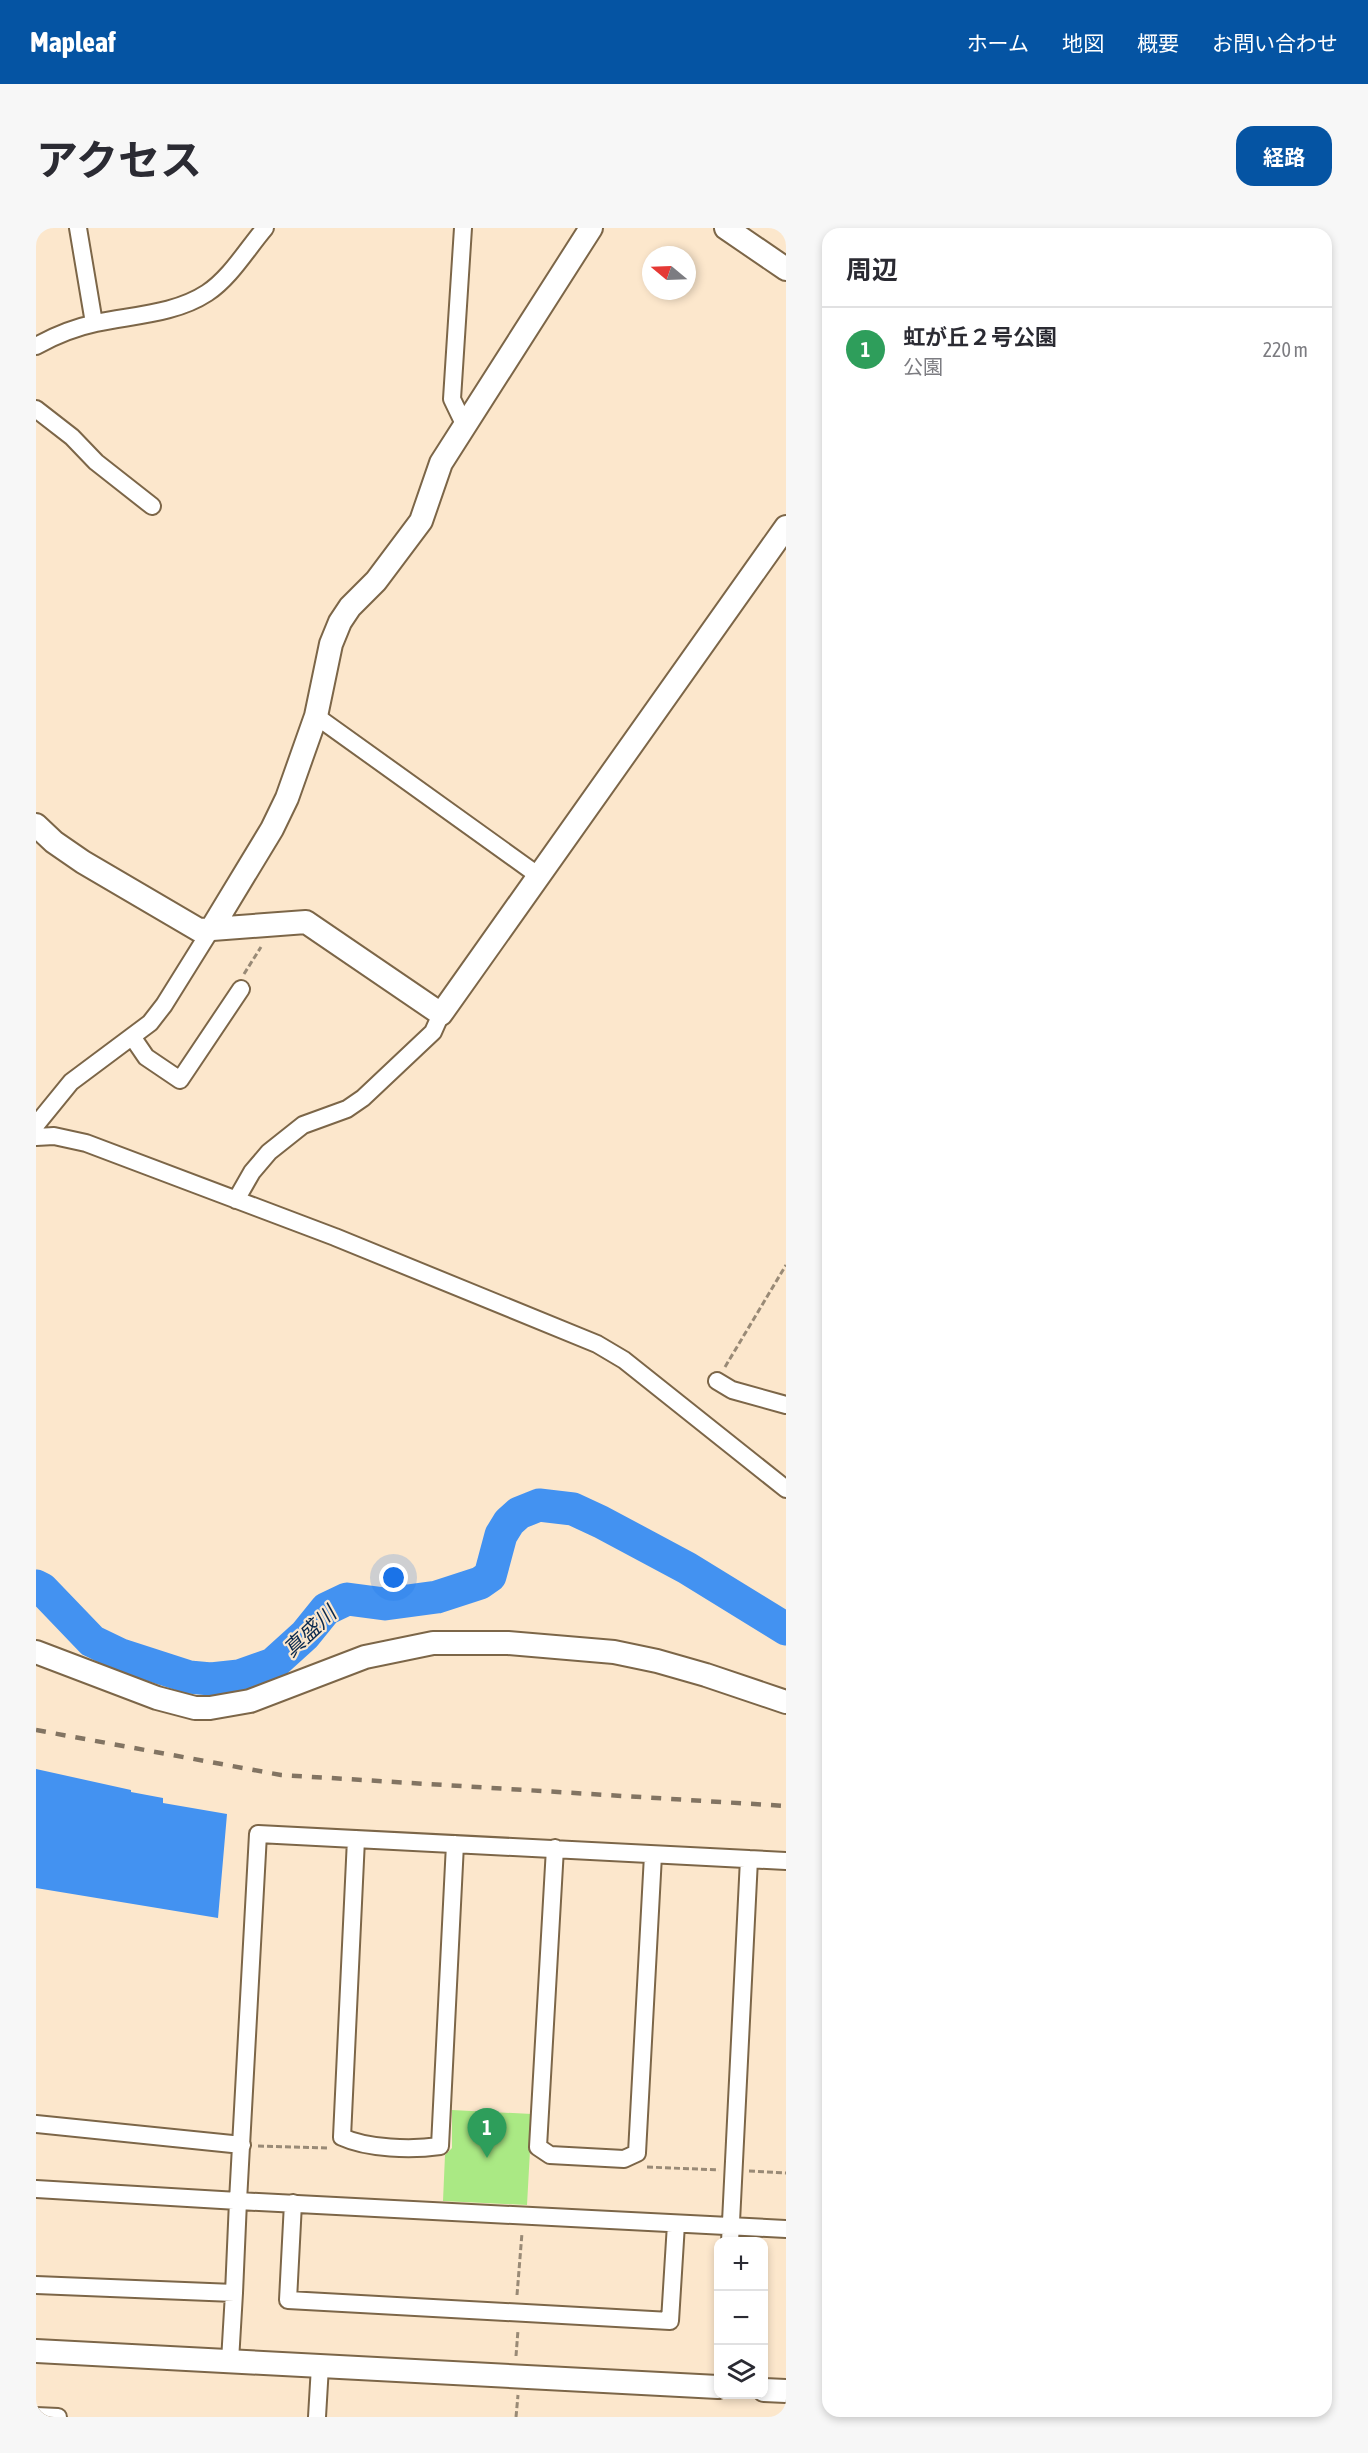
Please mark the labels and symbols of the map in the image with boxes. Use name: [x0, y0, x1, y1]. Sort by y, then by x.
north arrow: [642, 246, 696, 300]
your location: [379, 1563, 408, 1592]
water label: 真盛川: [278, 1599, 342, 1661]
pin: 1: [468, 2108, 506, 2158]

